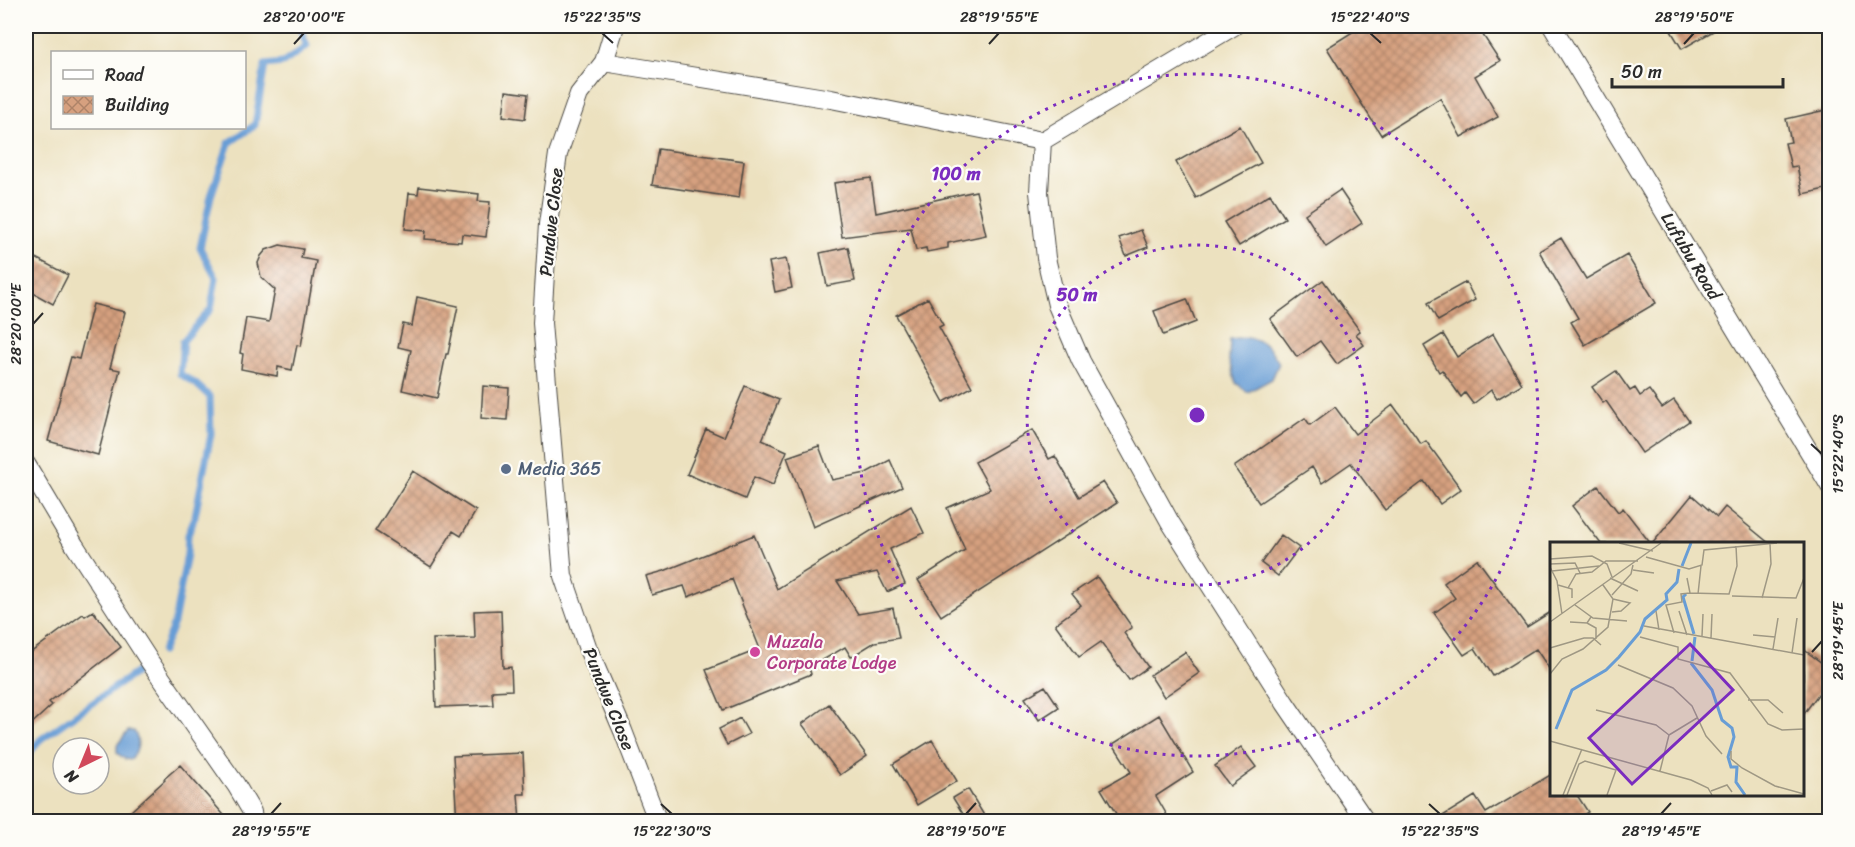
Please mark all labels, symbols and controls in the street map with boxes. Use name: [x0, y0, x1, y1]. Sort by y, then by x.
text: 28°20'00"E: [263, 4, 346, 30]
text: 15°22'35"S: [563, 4, 642, 30]
text: 28°19'55"E: [960, 4, 1040, 30]
text: 15°22'40"S: [1330, 4, 1410, 30]
text: 28°19'50"E: [1655, 4, 1735, 30]
legend: [51, 51, 246, 129]
scale bar: [1612, 51, 1783, 89]
text: 50 m: [1621, 56, 1662, 88]
text: Road: [105, 59, 145, 91]
text: Building: [105, 89, 169, 121]
text: 100 m: [932, 158, 981, 190]
street label: Pundwe Close: [529, 166, 573, 278]
street label: Lufubu Road: [1652, 206, 1731, 308]
text: 50 m: [1057, 279, 1098, 311]
text: 28°20'00"E: [3, 282, 29, 365]
centre of rings: [1187, 405, 1207, 425]
text: 15°22'40"S: [1825, 414, 1851, 494]
place label: Media 365: [518, 453, 601, 485]
marker: Media 365: [499, 462, 513, 476]
inset map: [1550, 542, 1804, 796]
text: 28°19'45"E: [1825, 600, 1851, 680]
place label: Muzala Corporate Lodge: [767, 626, 897, 679]
street label: Pundwe Close: [574, 643, 644, 755]
marker: Muzala Corporate Lodge: [748, 645, 762, 659]
north arrow: [51, 736, 111, 796]
text: N: [57, 762, 86, 792]
text: 28°19'55"E: [232, 818, 312, 844]
text: 15°22'30"S: [633, 818, 712, 844]
text: 28°19'50"E: [927, 818, 1007, 844]
text: 15°22'35"S: [1401, 818, 1480, 844]
text: 28°19'45"E: [1622, 818, 1702, 844]

